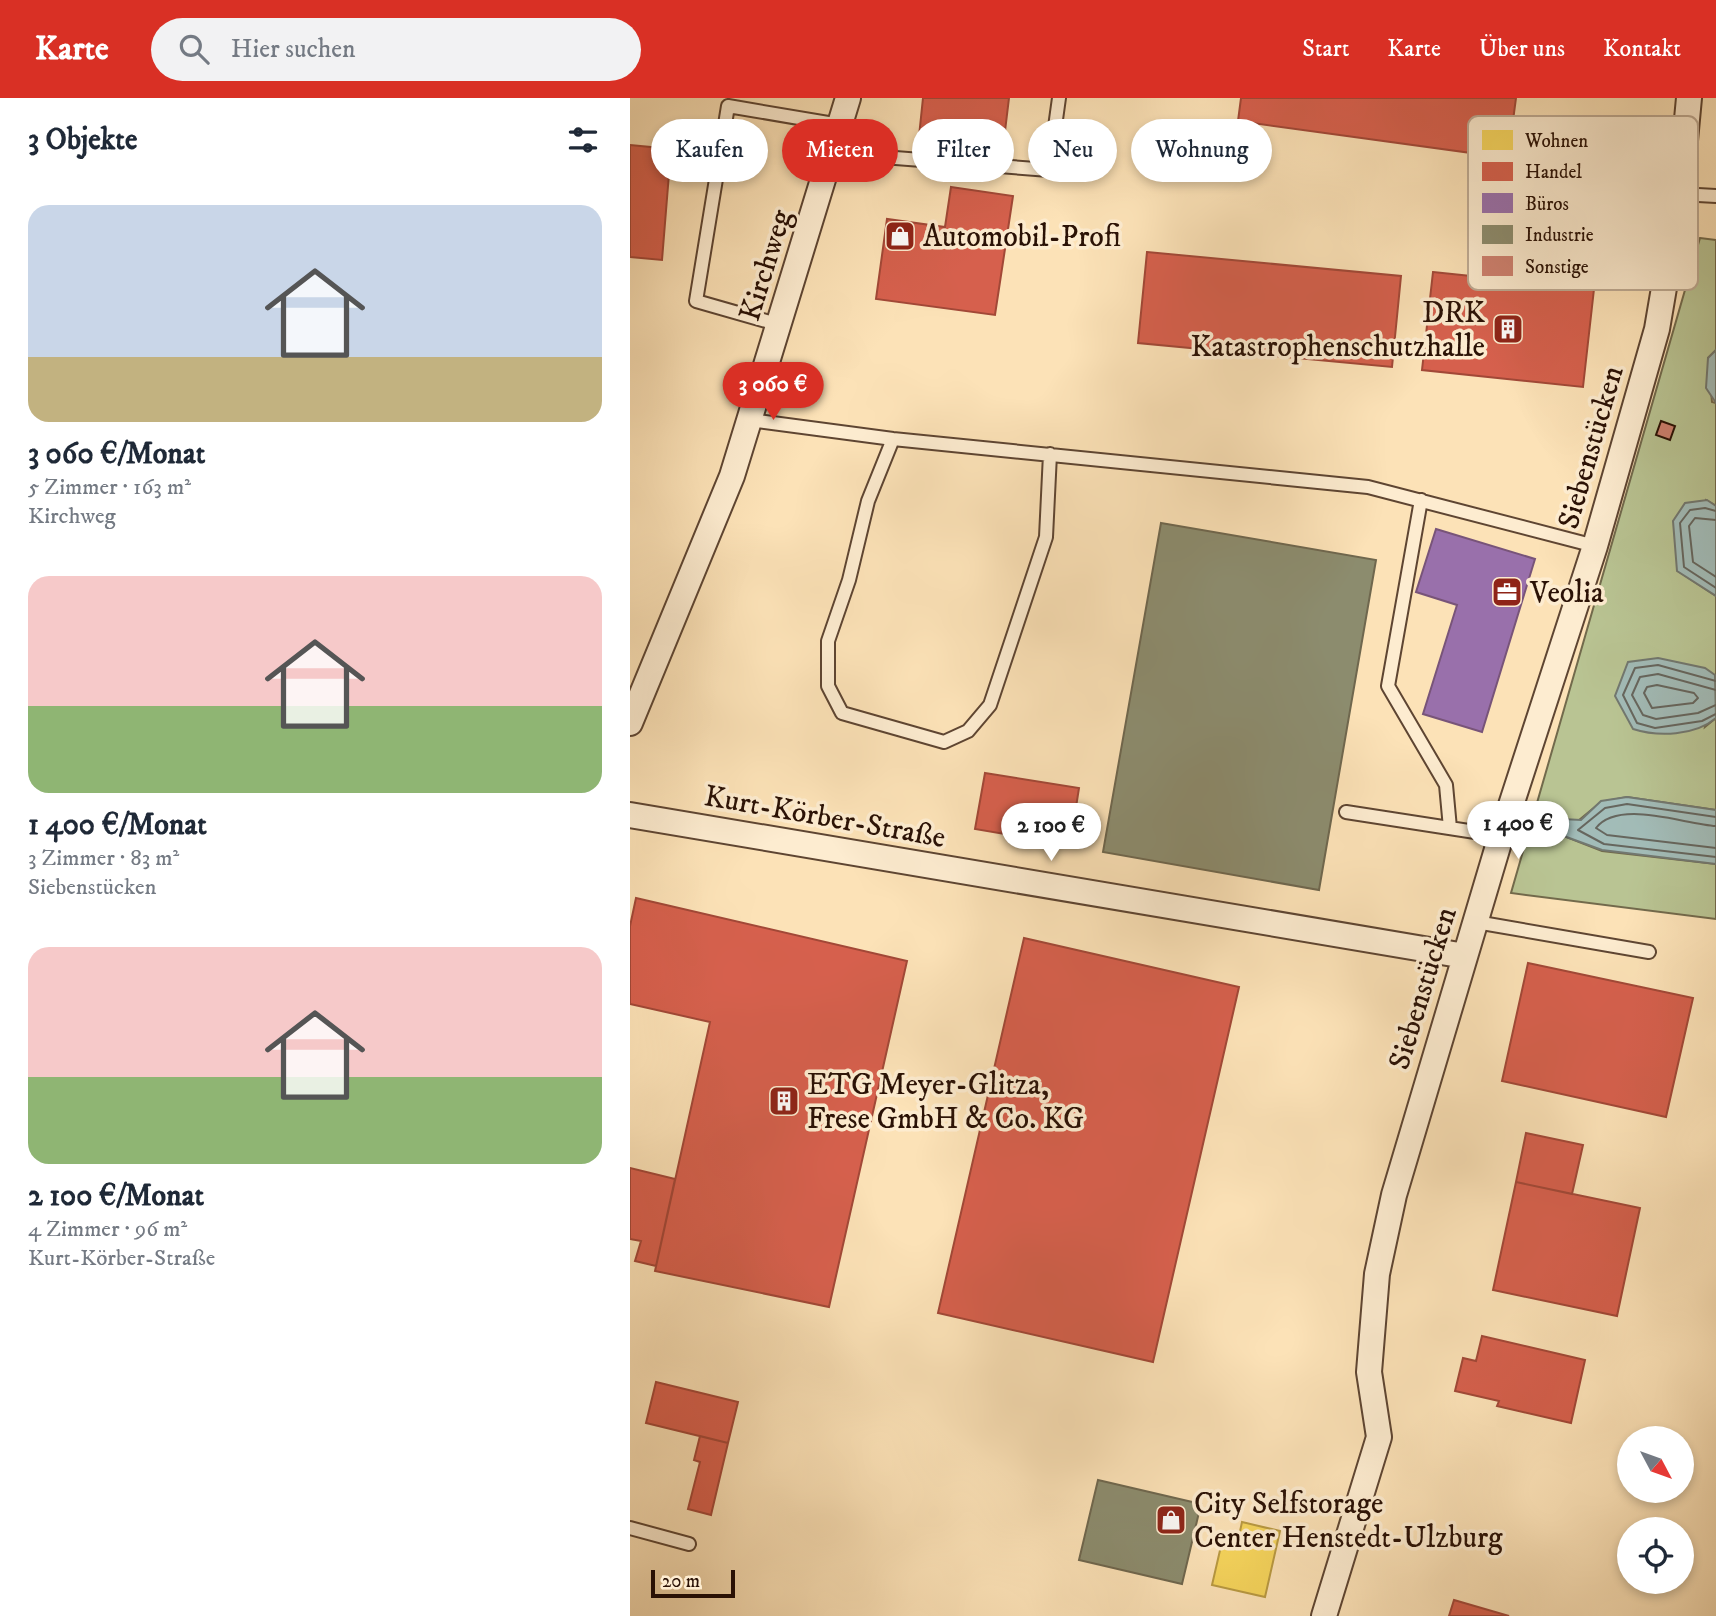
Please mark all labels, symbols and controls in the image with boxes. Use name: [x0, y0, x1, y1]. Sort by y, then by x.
search box: [151, 18, 641, 81]
text: Karte: [35, 29, 109, 70]
icon: search: [175, 30, 213, 68]
text: Hier suchen: [231, 33, 356, 66]
text: Start: [1302, 34, 1349, 64]
text: Karte: [1387, 34, 1441, 64]
text: Über uns: [1479, 34, 1565, 64]
text: Kontakt: [1603, 34, 1681, 64]
legend: [1468, 116, 1698, 290]
chip: Kaufen: [651, 119, 768, 182]
chip: Mieten: [782, 119, 898, 182]
chip: Filter: [912, 119, 1014, 182]
chip: Neu: [1028, 119, 1117, 182]
chip: Wohnung: [1131, 119, 1272, 182]
icon: filters: [564, 121, 602, 159]
text: 3 Objekte: [28, 122, 137, 159]
text: Wohnen: [1524, 130, 1588, 153]
text: Handel: [1525, 161, 1582, 184]
text: Büros: [1525, 193, 1569, 216]
street label: Kirchweg: [732, 205, 801, 326]
shop icon: Automobil-Profi: [883, 219, 917, 253]
place label: Automobil-Profi: [923, 219, 1121, 256]
text: Industrie: [1525, 224, 1594, 247]
icon: home: [252, 250, 378, 376]
text: Sonstige: [1525, 256, 1589, 279]
place label: DRK Katastrophenschutzhalle: [1190, 295, 1485, 366]
building icon: DRK Katastrophenschutzhalle: [1491, 312, 1525, 346]
street label: Siebenstücken: [1551, 361, 1632, 533]
pin: 3 060 €: [708, 362, 838, 422]
text: 3 060 €: [739, 370, 807, 399]
text: 3 060 €/Monat: [28, 436, 205, 473]
text: 5 Zimmer · 163 m²: [28, 473, 191, 502]
text: Kirchweg: [28, 502, 116, 531]
office icon: Veolia: [1490, 575, 1524, 609]
place label: Veolia: [1529, 575, 1604, 612]
icon: home: [252, 621, 378, 747]
street label: Kurt-Körber-Straße: [701, 778, 948, 857]
pin: 1 400 €: [1453, 802, 1583, 861]
pin: 2 100 €: [986, 804, 1116, 863]
text: 1 400 €/Monat: [28, 807, 207, 844]
text: 1 400 €: [1483, 809, 1553, 838]
text: 2 100 €: [1017, 811, 1085, 840]
text: 3 Zimmer · 83 m²: [28, 844, 179, 873]
text: Siebenstücken: [28, 873, 157, 902]
street label: Siebenstücken: [1381, 903, 1466, 1074]
icon: home: [252, 992, 378, 1118]
place label: ETG Meyer-Glitza, Frese GmbH & Co. KG: [807, 1067, 1084, 1138]
building icon: ETG Meyer-Glitza, Frese GmbH & Co. KG: [767, 1084, 801, 1118]
text: 2 100 €/Monat: [28, 1178, 204, 1215]
text: 4 Zimmer · 96 m²: [28, 1215, 187, 1244]
text: Kurt-Körber-Straße: [28, 1244, 215, 1273]
north arrow: [1617, 1426, 1694, 1503]
map controls: [1617, 1426, 1694, 1594]
place label: City Selfstorage Center Henstedt-Ulzburg: [1194, 1486, 1503, 1557]
shop icon: City Selfstorage Center Henstedt-Ulzburg: [1154, 1503, 1188, 1537]
button: locate: [1617, 1517, 1694, 1594]
scale bar: [651, 1567, 735, 1599]
text: 20 m: [662, 1570, 700, 1593]

